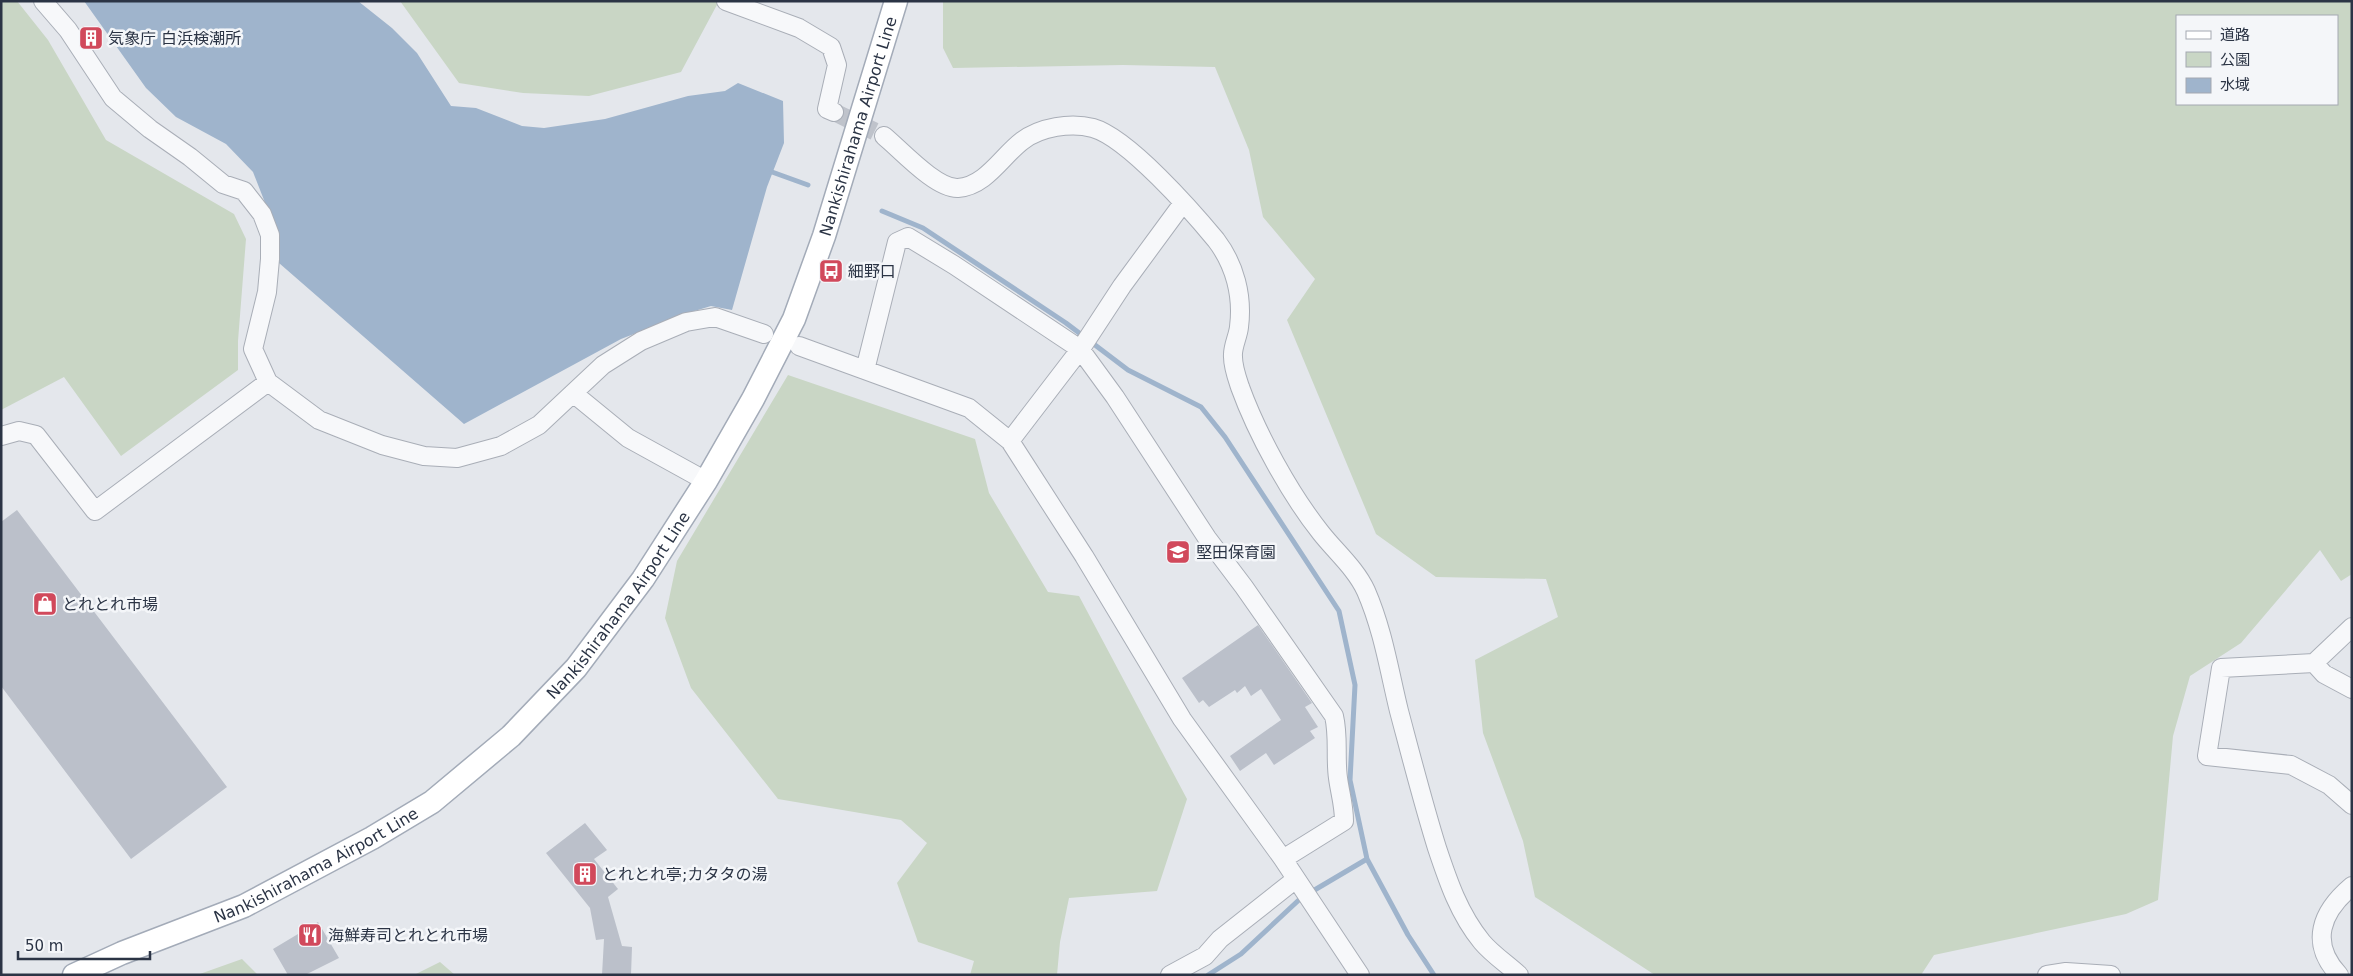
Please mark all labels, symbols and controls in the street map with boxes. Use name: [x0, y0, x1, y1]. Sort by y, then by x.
street label: Nankishirahama Airport Line: [815, 14, 900, 238]
legend: [2176, 15, 2338, 105]
building icon: 気象庁 白浜検潮所: [78, 25, 104, 51]
text: 道路: [2220, 26, 2250, 44]
place label: 気象庁 白浜検潮所: [108, 29, 241, 48]
text: 公園: [2220, 51, 2250, 69]
text: 水域: [2220, 76, 2250, 94]
bus stop icon: 細野口: [818, 258, 844, 284]
place label: 細野口: [848, 262, 896, 281]
street label: Nankishirahama Airport Line: [542, 508, 693, 703]
school or university icon: 堅田保育園: [1165, 539, 1191, 565]
place label: 堅田保育園: [1196, 543, 1276, 562]
shop icon: とれとれ市場: [32, 591, 58, 617]
place label: とれとれ市場: [62, 595, 158, 614]
street label: Nankishirahama Airport Line: [211, 803, 421, 926]
building icon: とれとれ亭;カタタの湯: [572, 861, 598, 887]
place label: とれとれ亭;カタタの湯: [602, 865, 767, 884]
restaurant icon: 海鮮寿司とれとれ市場: [297, 922, 323, 948]
place label: 海鮮寿司とれとれ市場: [328, 926, 488, 945]
scale bar: [18, 928, 150, 960]
text: 50 m: [25, 937, 63, 955]

